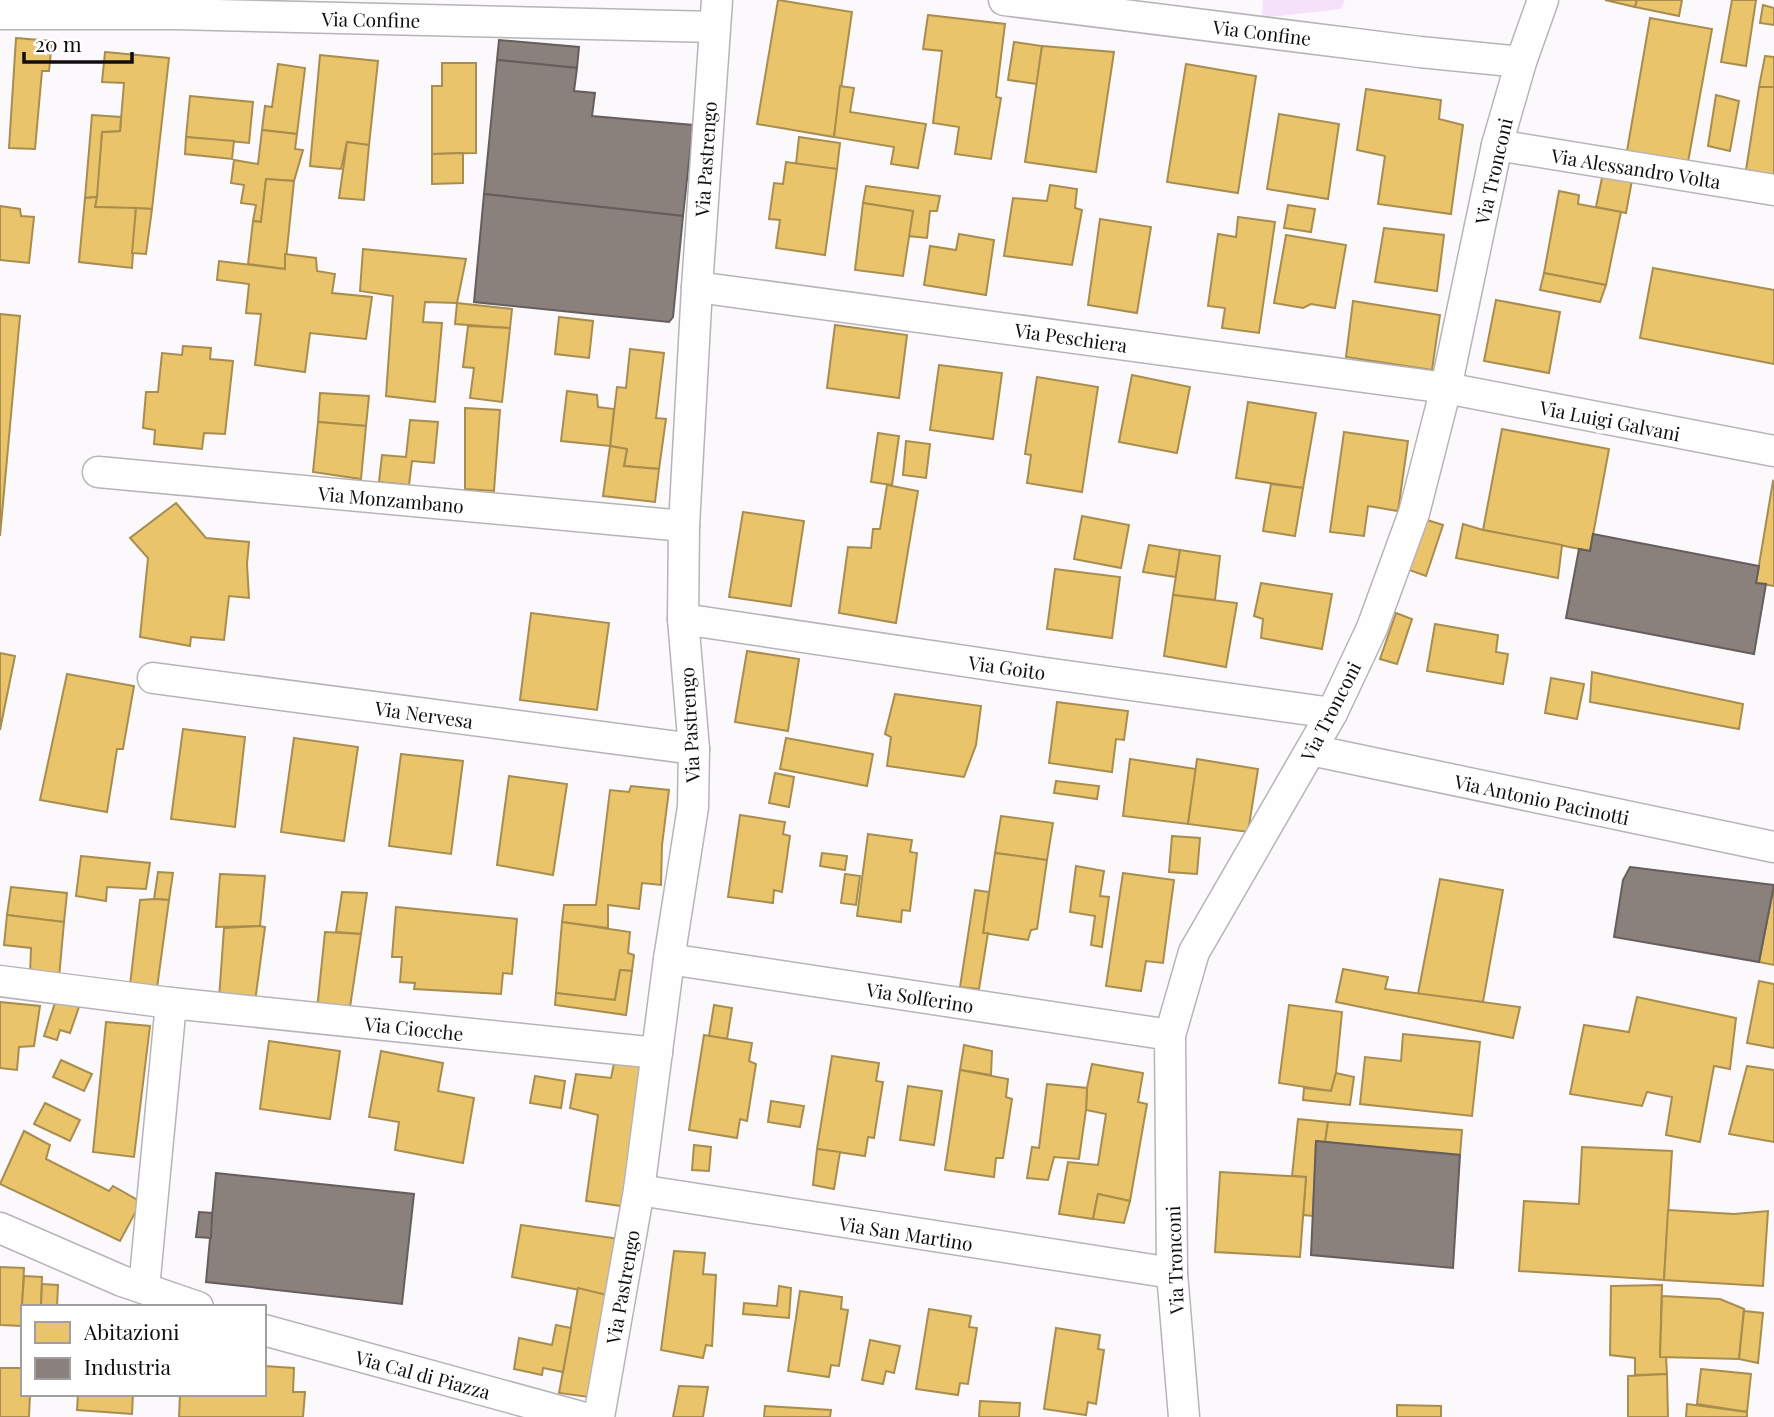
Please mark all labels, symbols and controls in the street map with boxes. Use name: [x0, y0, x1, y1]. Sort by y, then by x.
street label: Via Confine: [320, 5, 421, 33]
street label: Via Confine: [1211, 13, 1312, 51]
scale bar: [24, 21, 133, 65]
text: 20 m: [35, 29, 82, 57]
street label: Via Pastrengo: [688, 100, 722, 219]
street label: Via Tronconi: [1468, 115, 1518, 228]
street label: Via Alessandro Volta: [1548, 142, 1723, 194]
street label: Via Peschiera: [1012, 316, 1130, 358]
street label: Via Luigi Galvani: [1536, 393, 1683, 446]
street label: Via Monzambano: [316, 480, 465, 518]
street label: Via Goito: [966, 649, 1047, 685]
street label: Via Tronconi: [1293, 656, 1366, 766]
street label: Via Pastrengo: [673, 667, 705, 784]
street label: Via Nervesa: [372, 694, 475, 734]
street label: Via Antonio Pacinotti: [1451, 768, 1632, 830]
street label: Via Solferino: [864, 976, 975, 1018]
street label: Via Ciocche: [362, 1010, 465, 1046]
street label: Via Tronconi: [1159, 1205, 1189, 1316]
street label: Via San Martino: [836, 1209, 975, 1256]
street label: Via Pastrengo: [599, 1228, 645, 1347]
legend: [21, 1305, 266, 1396]
text: Abitazioni: [83, 1317, 179, 1345]
street label: Via Cal di Piazza: [352, 1343, 494, 1405]
text: Industria: [84, 1352, 171, 1380]

